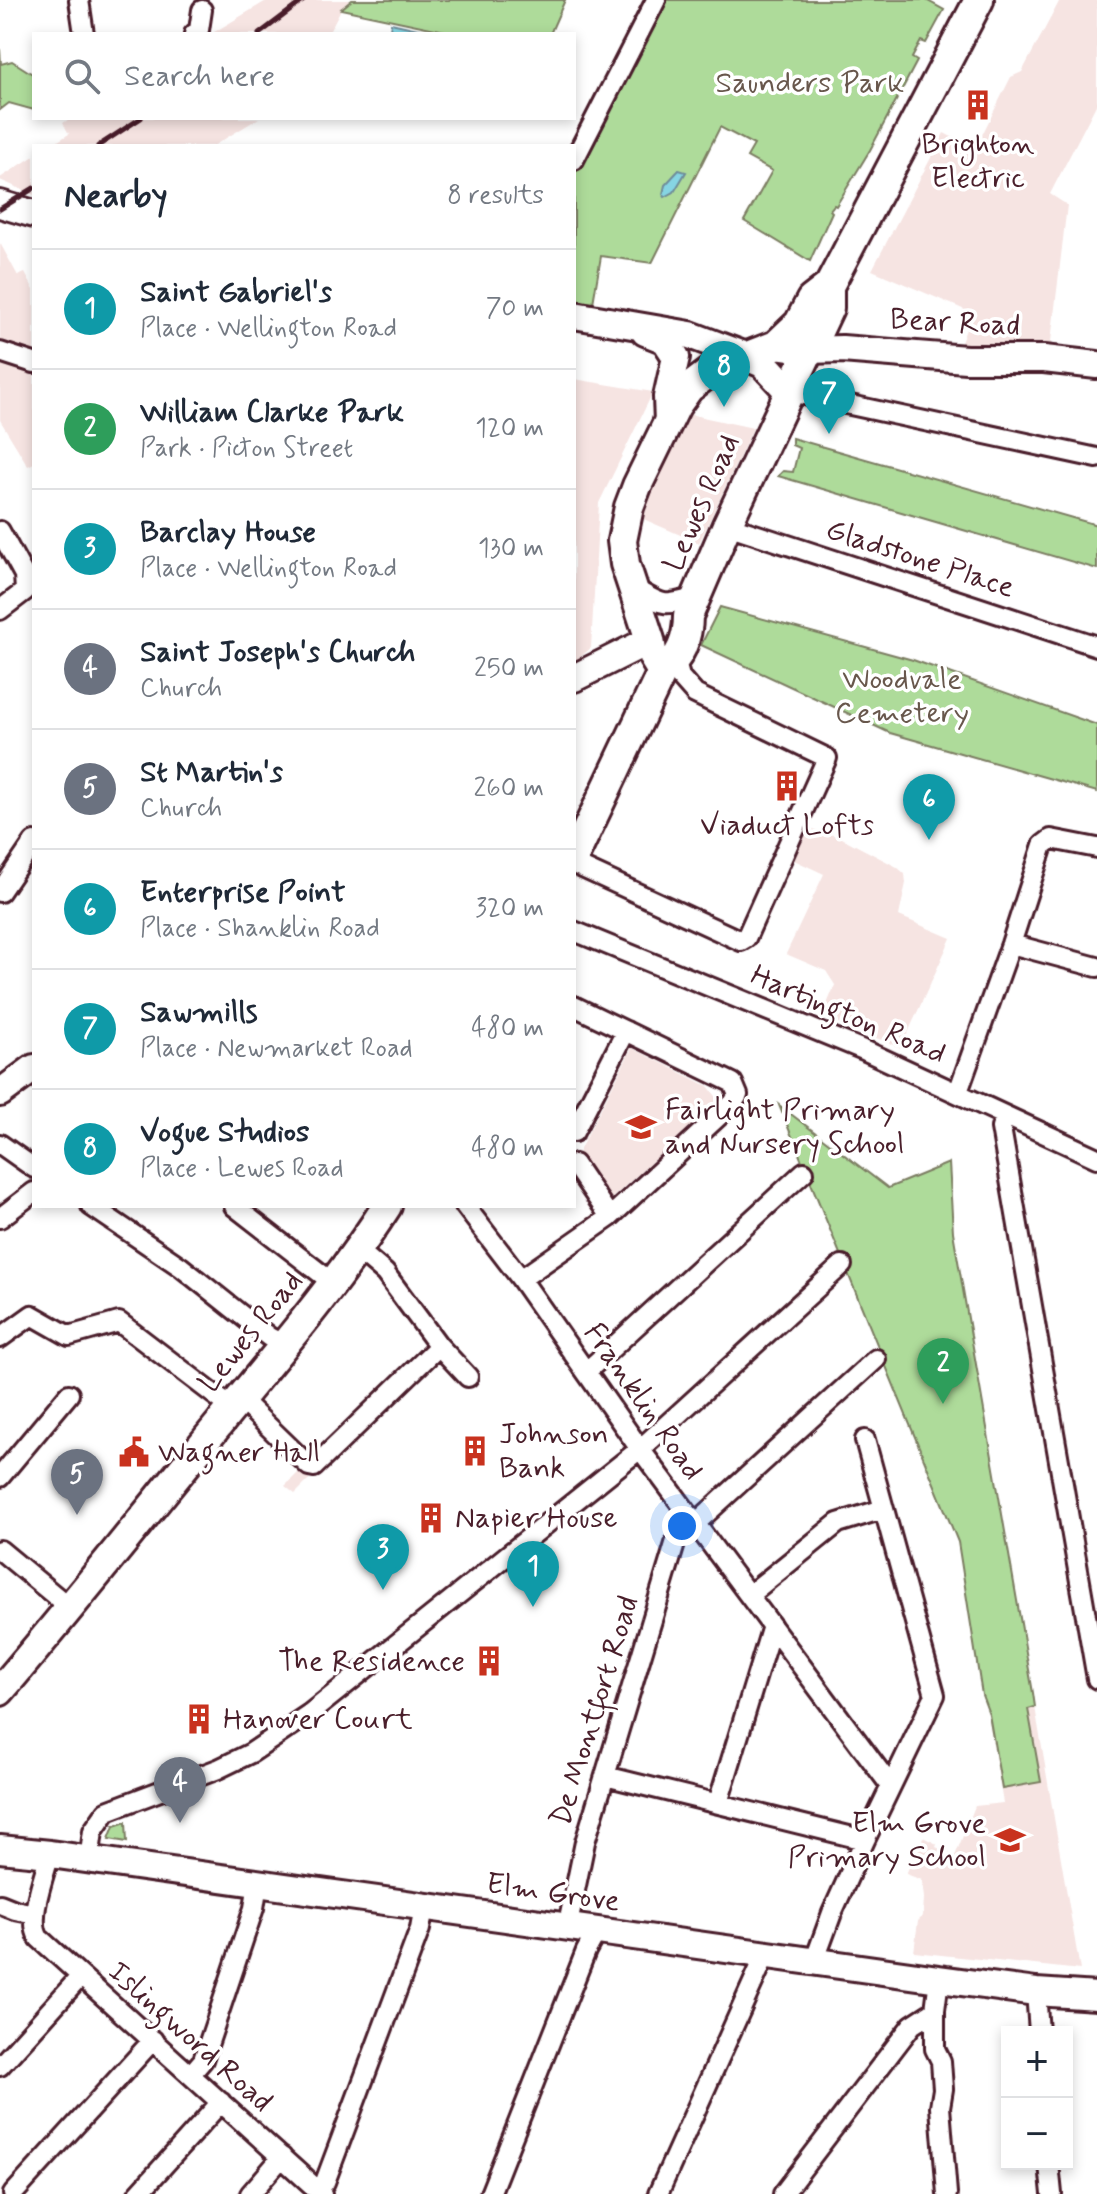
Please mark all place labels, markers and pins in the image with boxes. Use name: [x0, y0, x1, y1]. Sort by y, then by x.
building icon: Brighton Electric: [961, 88, 995, 122]
place label: Brighton Electric: [921, 125, 1035, 198]
pin: 8: [698, 341, 750, 407]
pin: 7: [803, 368, 855, 434]
building icon: Viaduct Lofts: [770, 769, 804, 803]
pin: 6: [903, 774, 955, 840]
place label: Viaduct Lofts: [700, 806, 874, 845]
place label: Fairlight Primary and Nursery School: [665, 1091, 904, 1164]
school or university icon: Fairlight Primary and Nursery School: [624, 1110, 658, 1144]
pin: 2: [917, 1338, 969, 1404]
place label: Johnson Bank: [499, 1415, 609, 1488]
place label: Wagner Hall: [158, 1433, 320, 1475]
building icon: Johnson Bank: [458, 1434, 492, 1468]
public building icon: Wagner Hall: [117, 1435, 151, 1469]
pin: 5: [51, 1449, 103, 1515]
place label: Napier House: [455, 1499, 618, 1538]
building icon: Napier House: [414, 1501, 448, 1535]
pin: 3: [357, 1524, 409, 1590]
pin: 1: [507, 1541, 559, 1607]
place label: The Residence: [278, 1642, 465, 1681]
building icon: The Residence: [472, 1644, 506, 1678]
place label: Hanover Court: [223, 1700, 413, 1739]
building icon: Hanover Court: [182, 1702, 216, 1736]
pin: 4: [154, 1757, 206, 1823]
place label: Elm Grove Primary School: [788, 1804, 986, 1877]
school or university icon: Elm Grove Primary School: [993, 1823, 1027, 1857]

